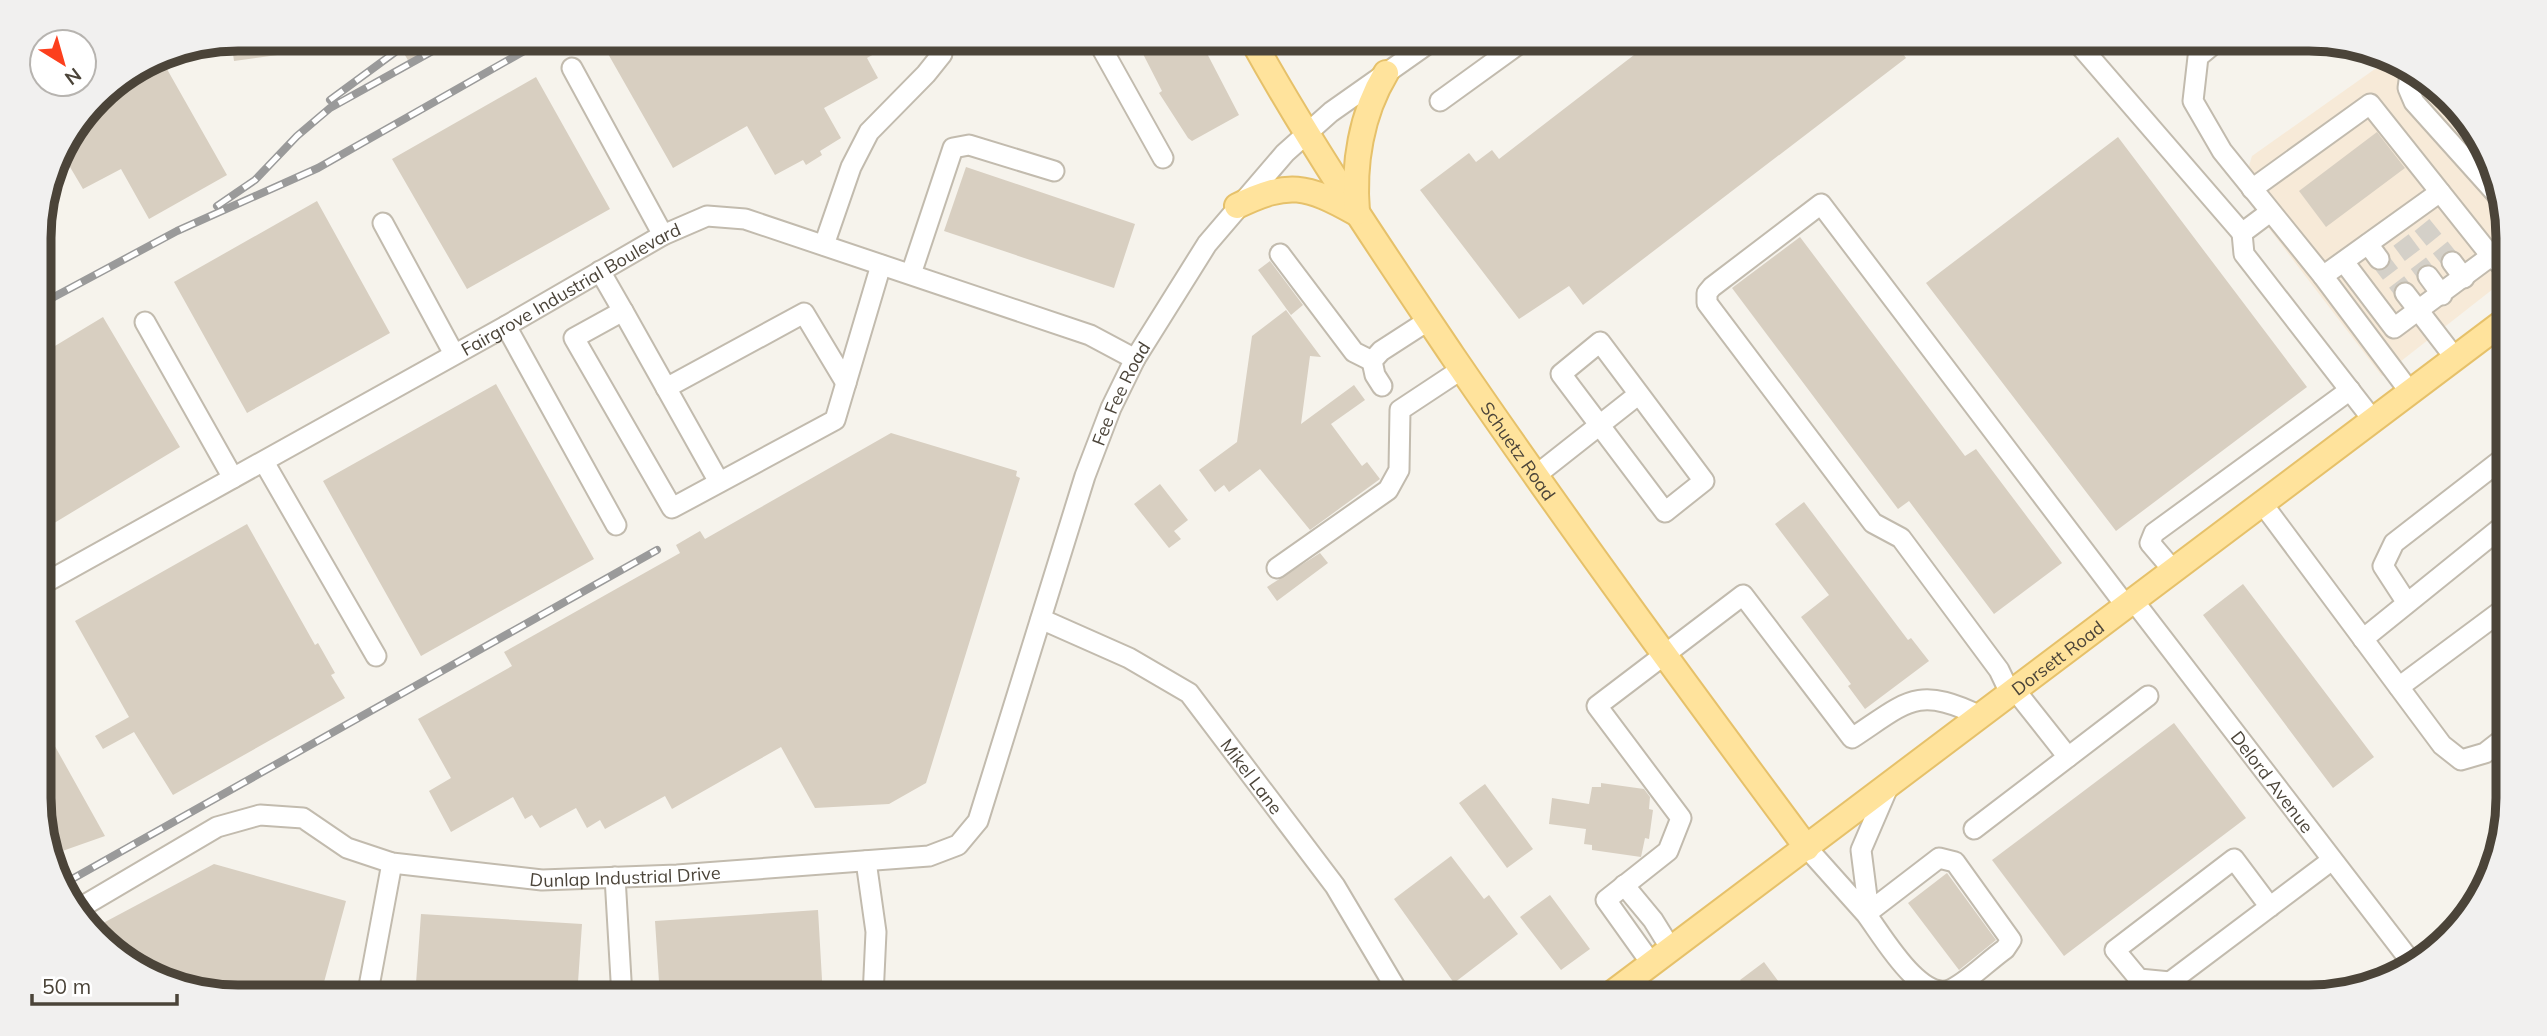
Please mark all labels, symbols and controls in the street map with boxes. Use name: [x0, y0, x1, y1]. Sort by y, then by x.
north arrow: [28, 28, 98, 98]
text: N: [60, 63, 86, 90]
street label: Fairgrove Industrial Boulevard: [457, 217, 684, 360]
street label: Fee Fee Road: [1086, 337, 1155, 449]
street label: Schuetz Road: [1476, 397, 1561, 505]
street label: Dorsett Road: [2007, 615, 2108, 700]
street label: Delord Avenue: [2226, 726, 2319, 837]
street label: Mikel Lane: [1216, 734, 1288, 818]
street label: Dunlap Industrial Drive: [529, 860, 721, 892]
scale bar: [32, 962, 177, 1006]
text: 50 m: [42, 973, 91, 999]

